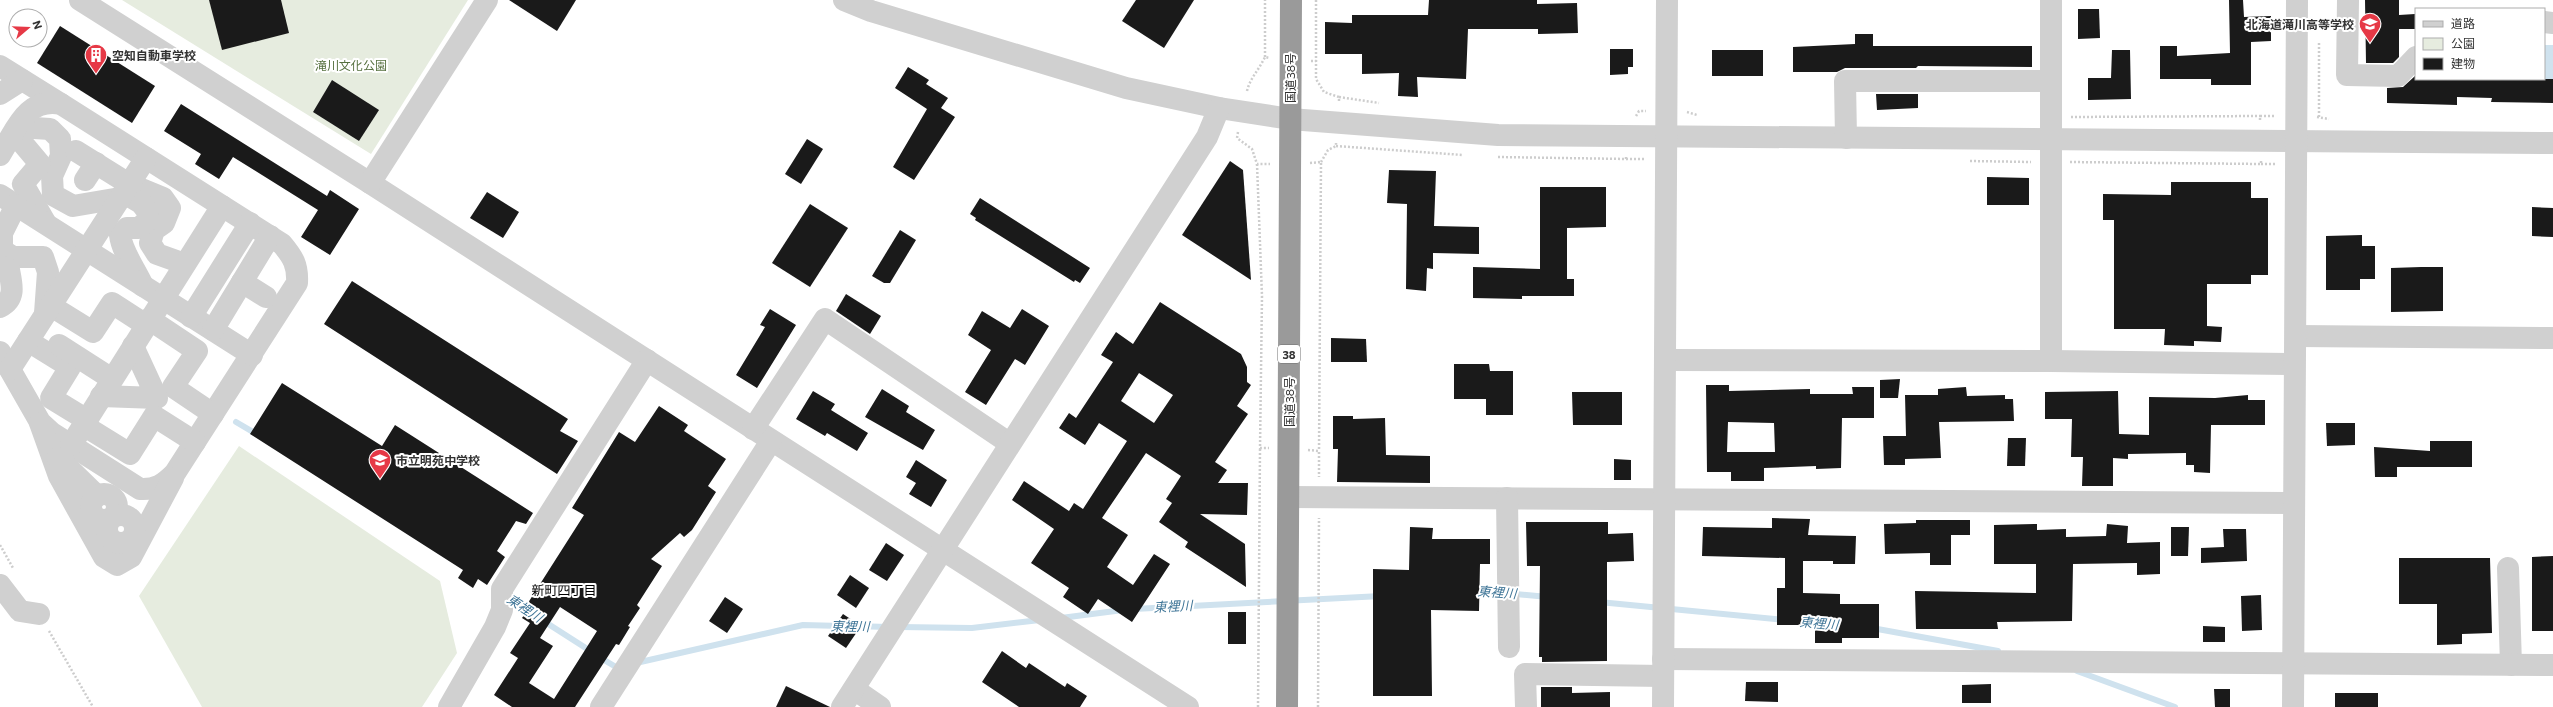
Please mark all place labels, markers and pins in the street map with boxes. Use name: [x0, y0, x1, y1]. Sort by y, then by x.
school or university icon: 北海道滝川高等学校: [2357, 11, 2383, 44]
place label: 北海道滝川高等学校: [2246, 17, 2354, 31]
building icon: 空知自動車学校: [83, 42, 109, 75]
place label: 空知自動車学校: [112, 48, 196, 62]
school or university icon: 市立明苑中学校: [367, 447, 393, 480]
place label: 市立明苑中学校: [396, 453, 480, 467]

